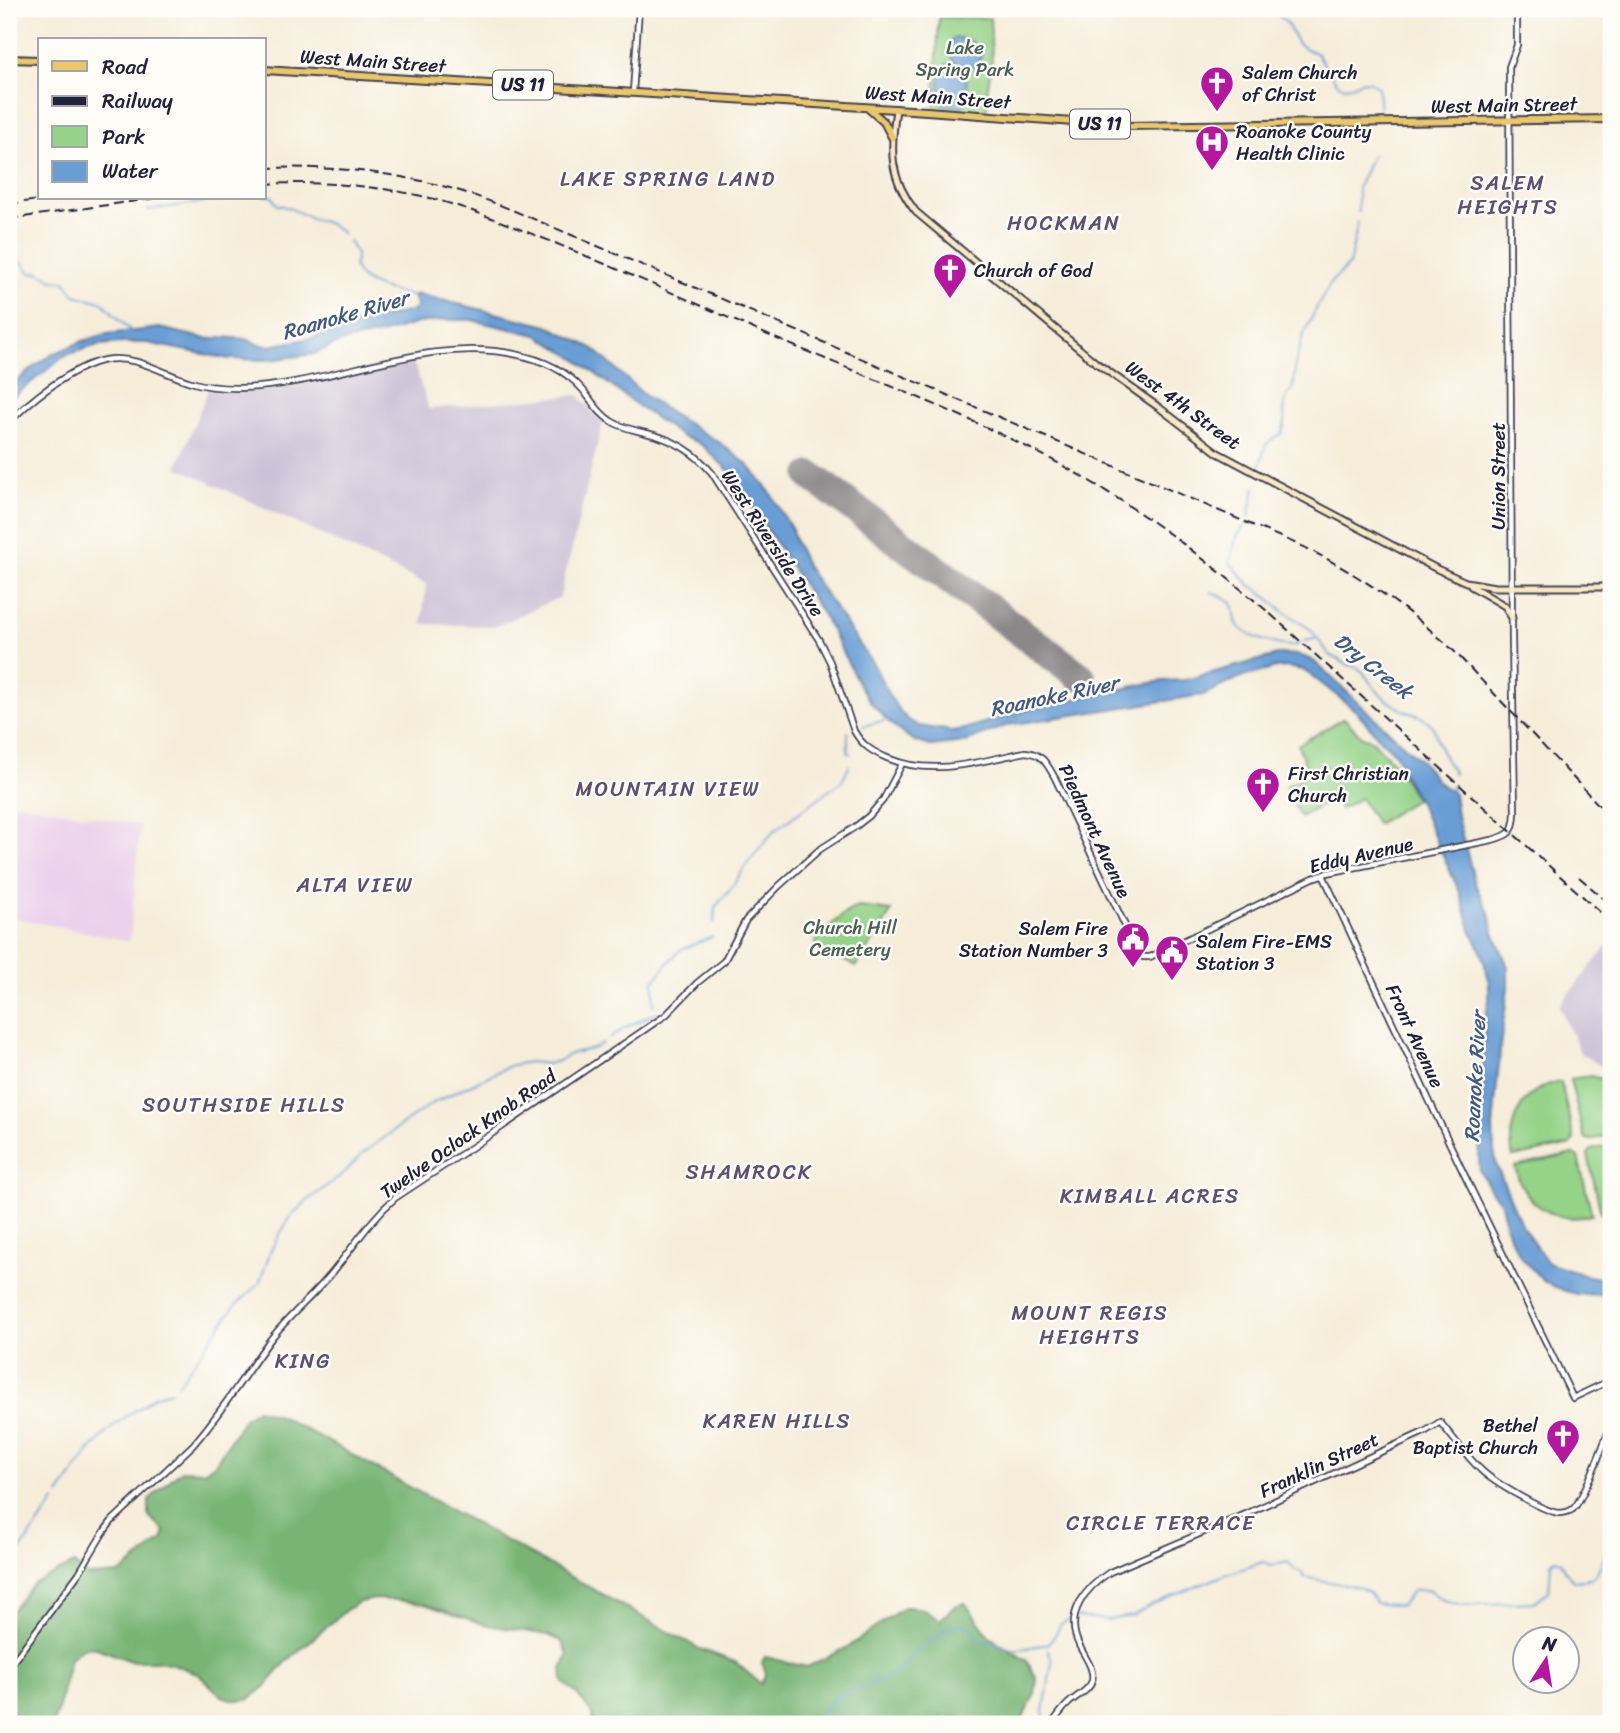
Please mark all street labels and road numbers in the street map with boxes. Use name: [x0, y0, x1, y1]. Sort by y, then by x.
street label: West Main Street: [299, 39, 448, 83]
road number: US 11: [493, 70, 553, 100]
street label: West Main Street: [864, 75, 1013, 119]
street label: West Main Street: [1431, 87, 1579, 123]
road number: US 11: [1070, 110, 1130, 139]
street label: West 4th Street: [1118, 351, 1248, 459]
street label: Union Street: [1482, 422, 1515, 530]
street label: West Riverside Drive: [713, 462, 833, 624]
street label: Piedmont Avenue: [1049, 758, 1141, 904]
street label: Eddy Avenue: [1306, 827, 1416, 883]
street label: Front Avenue: [1376, 978, 1454, 1094]
street label: Twelve Oclock Knob Road: [373, 1059, 565, 1207]
street label: Franklin Street: [1254, 1423, 1384, 1507]

